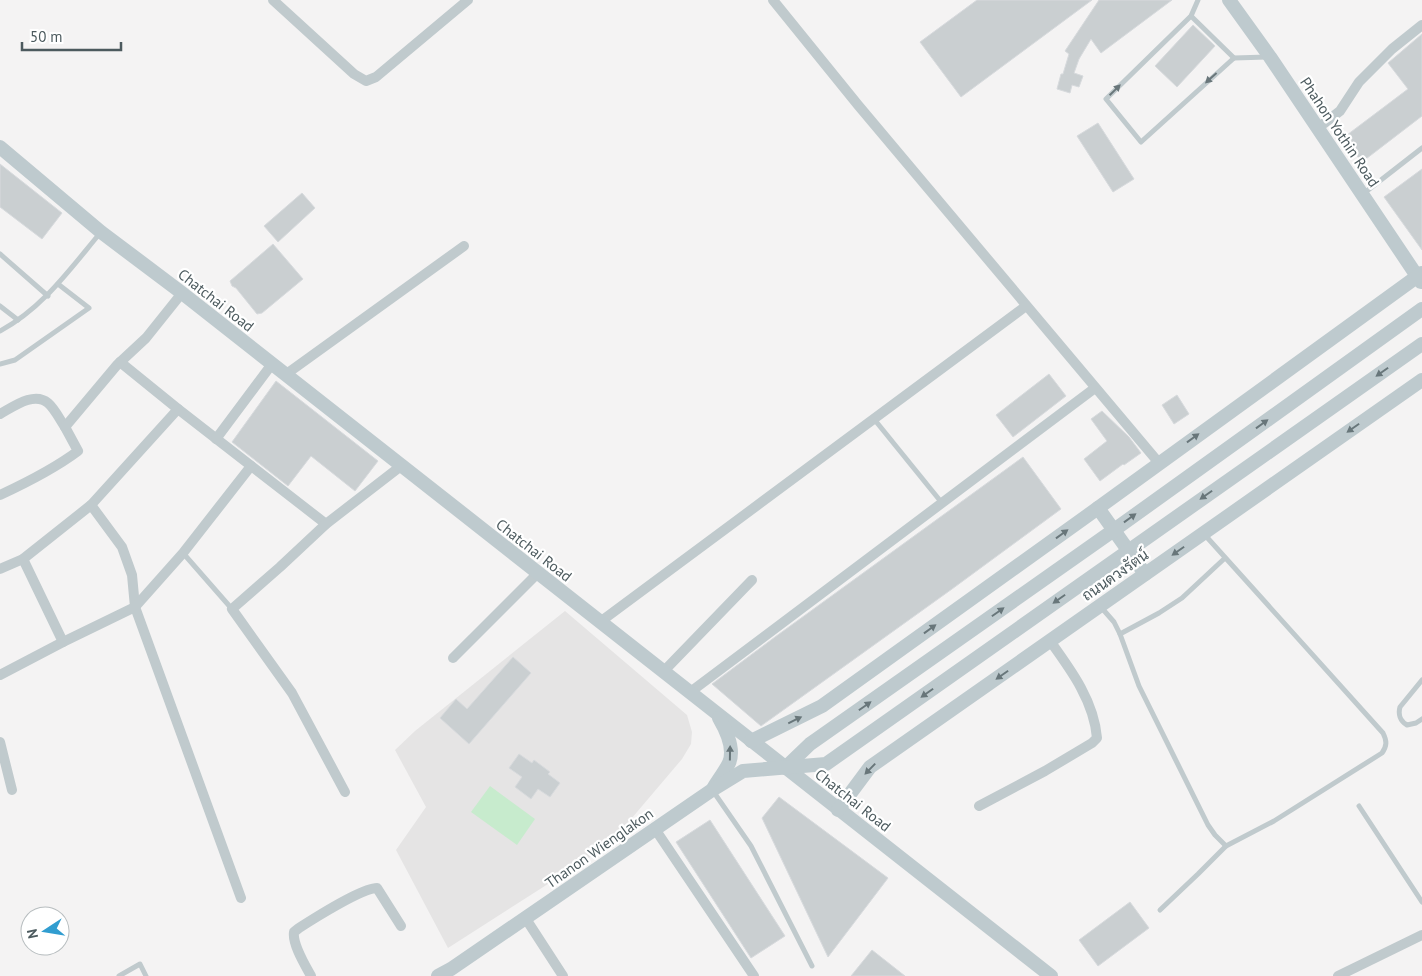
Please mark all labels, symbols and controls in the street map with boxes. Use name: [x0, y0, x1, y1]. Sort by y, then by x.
scale bar: [22, 20, 121, 52]
text: 50 m: [30, 27, 63, 46]
one-way arrow: [1206, 72, 1218, 84]
street label: Phahon Yothin Road: [1296, 73, 1384, 191]
one-way arrow: [1108, 85, 1120, 97]
street label: Chatchai Road: [174, 264, 258, 336]
one-way arrow: [1375, 367, 1389, 377]
one-way arrow: [1256, 419, 1269, 429]
one-way arrow: [1347, 423, 1360, 433]
one-way arrow: [1186, 433, 1199, 444]
one-way arrow: [1200, 490, 1213, 500]
one-way arrow: [1123, 513, 1137, 523]
street label: Chatchai Road: [492, 514, 576, 586]
one-way arrow: [1055, 529, 1069, 539]
street label: ถนนดวงรัตน์: [1078, 545, 1152, 605]
one-way arrow: [1171, 546, 1184, 556]
one-way arrow: [1052, 594, 1066, 604]
one-way arrow: [991, 607, 1004, 617]
one-way arrow: [923, 624, 937, 634]
one-way arrow: [995, 670, 1008, 680]
one-way arrow: [920, 688, 933, 698]
one-way arrow: [858, 701, 872, 711]
one-way arrow: [788, 715, 802, 723]
one-way arrow: [726, 745, 734, 761]
one-way arrow: [864, 763, 876, 775]
street label: Chatchai Road: [811, 764, 895, 836]
street label: Thanon Wienglakon: [541, 804, 657, 892]
north arrow: [20, 906, 70, 956]
text: N: [23, 927, 42, 940]

